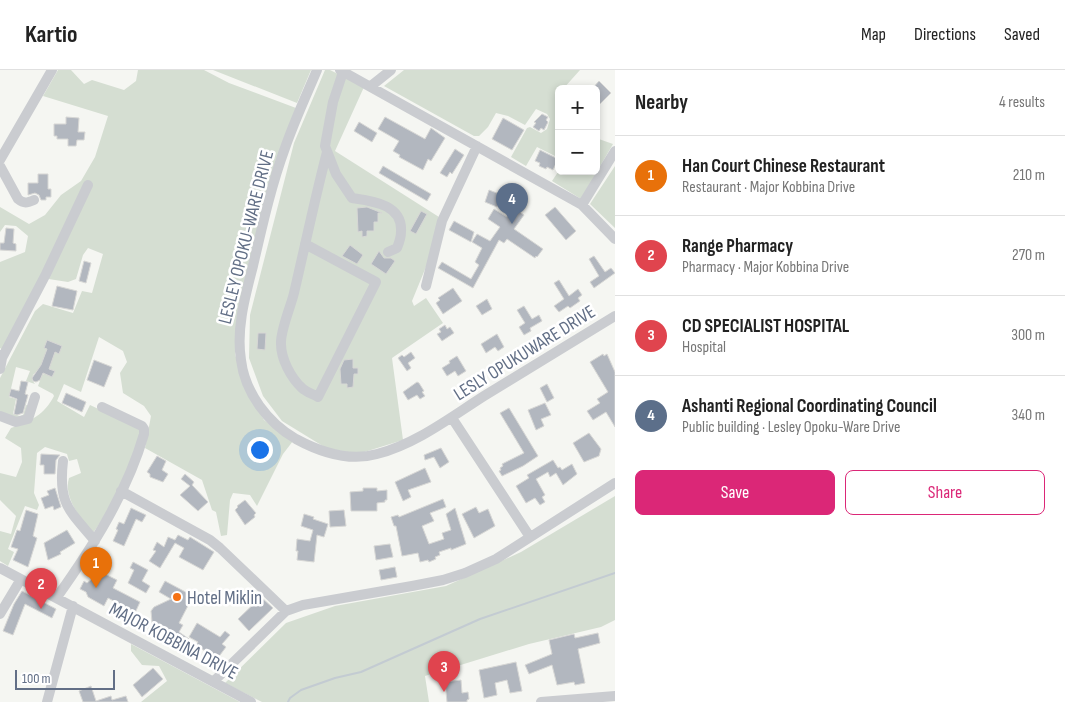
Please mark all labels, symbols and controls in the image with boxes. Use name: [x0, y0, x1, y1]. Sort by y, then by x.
text: Kartio: [25, 20, 77, 49]
text: Map: [861, 24, 886, 45]
text: Directions: [914, 24, 976, 45]
text: Saved: [1004, 24, 1040, 45]
map controls: [555, 85, 600, 175]
button: +: [555, 85, 600, 130]
text: Nearby: [635, 90, 688, 115]
text: 4 results: [999, 93, 1045, 112]
button: −: [555, 130, 600, 175]
street label: LESLEY OPOKU-WARE DRIVE: [214, 148, 279, 327]
text: Han Court Chinese Restaurant: [682, 155, 885, 178]
text: 1: [648, 166, 654, 185]
text: 210 m: [1013, 166, 1045, 185]
text: Restaurant · Major Kobbina Drive: [682, 178, 855, 197]
pin: 4: [496, 183, 528, 224]
text: Range Pharmacy: [682, 235, 793, 258]
text: 2: [647, 246, 655, 265]
text: 270 m: [1012, 246, 1045, 265]
text: Pharmacy · Major Kobbina Drive: [682, 258, 849, 277]
street label: LESLY OPUKUWARE DRIVE: [450, 300, 600, 406]
text: CD SPECIALIST HOSPITAL: [682, 315, 849, 338]
text: 3: [647, 326, 655, 345]
text: 300 m: [1011, 326, 1045, 345]
text: Hospital: [682, 338, 726, 357]
text: Ashanti Regional Coordinating Council: [682, 395, 937, 418]
text: 4: [647, 406, 655, 425]
text: 340 m: [1012, 406, 1045, 425]
text: Public building · Lesley Opoku-Ware Drive: [682, 418, 901, 437]
your location: [247, 437, 273, 463]
button: Save: [635, 470, 835, 515]
button: Share: [845, 470, 1045, 515]
pin: 1: [80, 547, 112, 588]
pin: 2: [25, 568, 57, 609]
place label: Hotel Miklin: [187, 587, 262, 610]
marker: Hotel Miklin: [171, 591, 183, 603]
street label: MAJOR KOBBINA DRIVE: [105, 598, 242, 685]
pin: 3: [428, 651, 460, 692]
scale bar: [15, 667, 115, 690]
text: 100 m: [22, 670, 51, 687]

